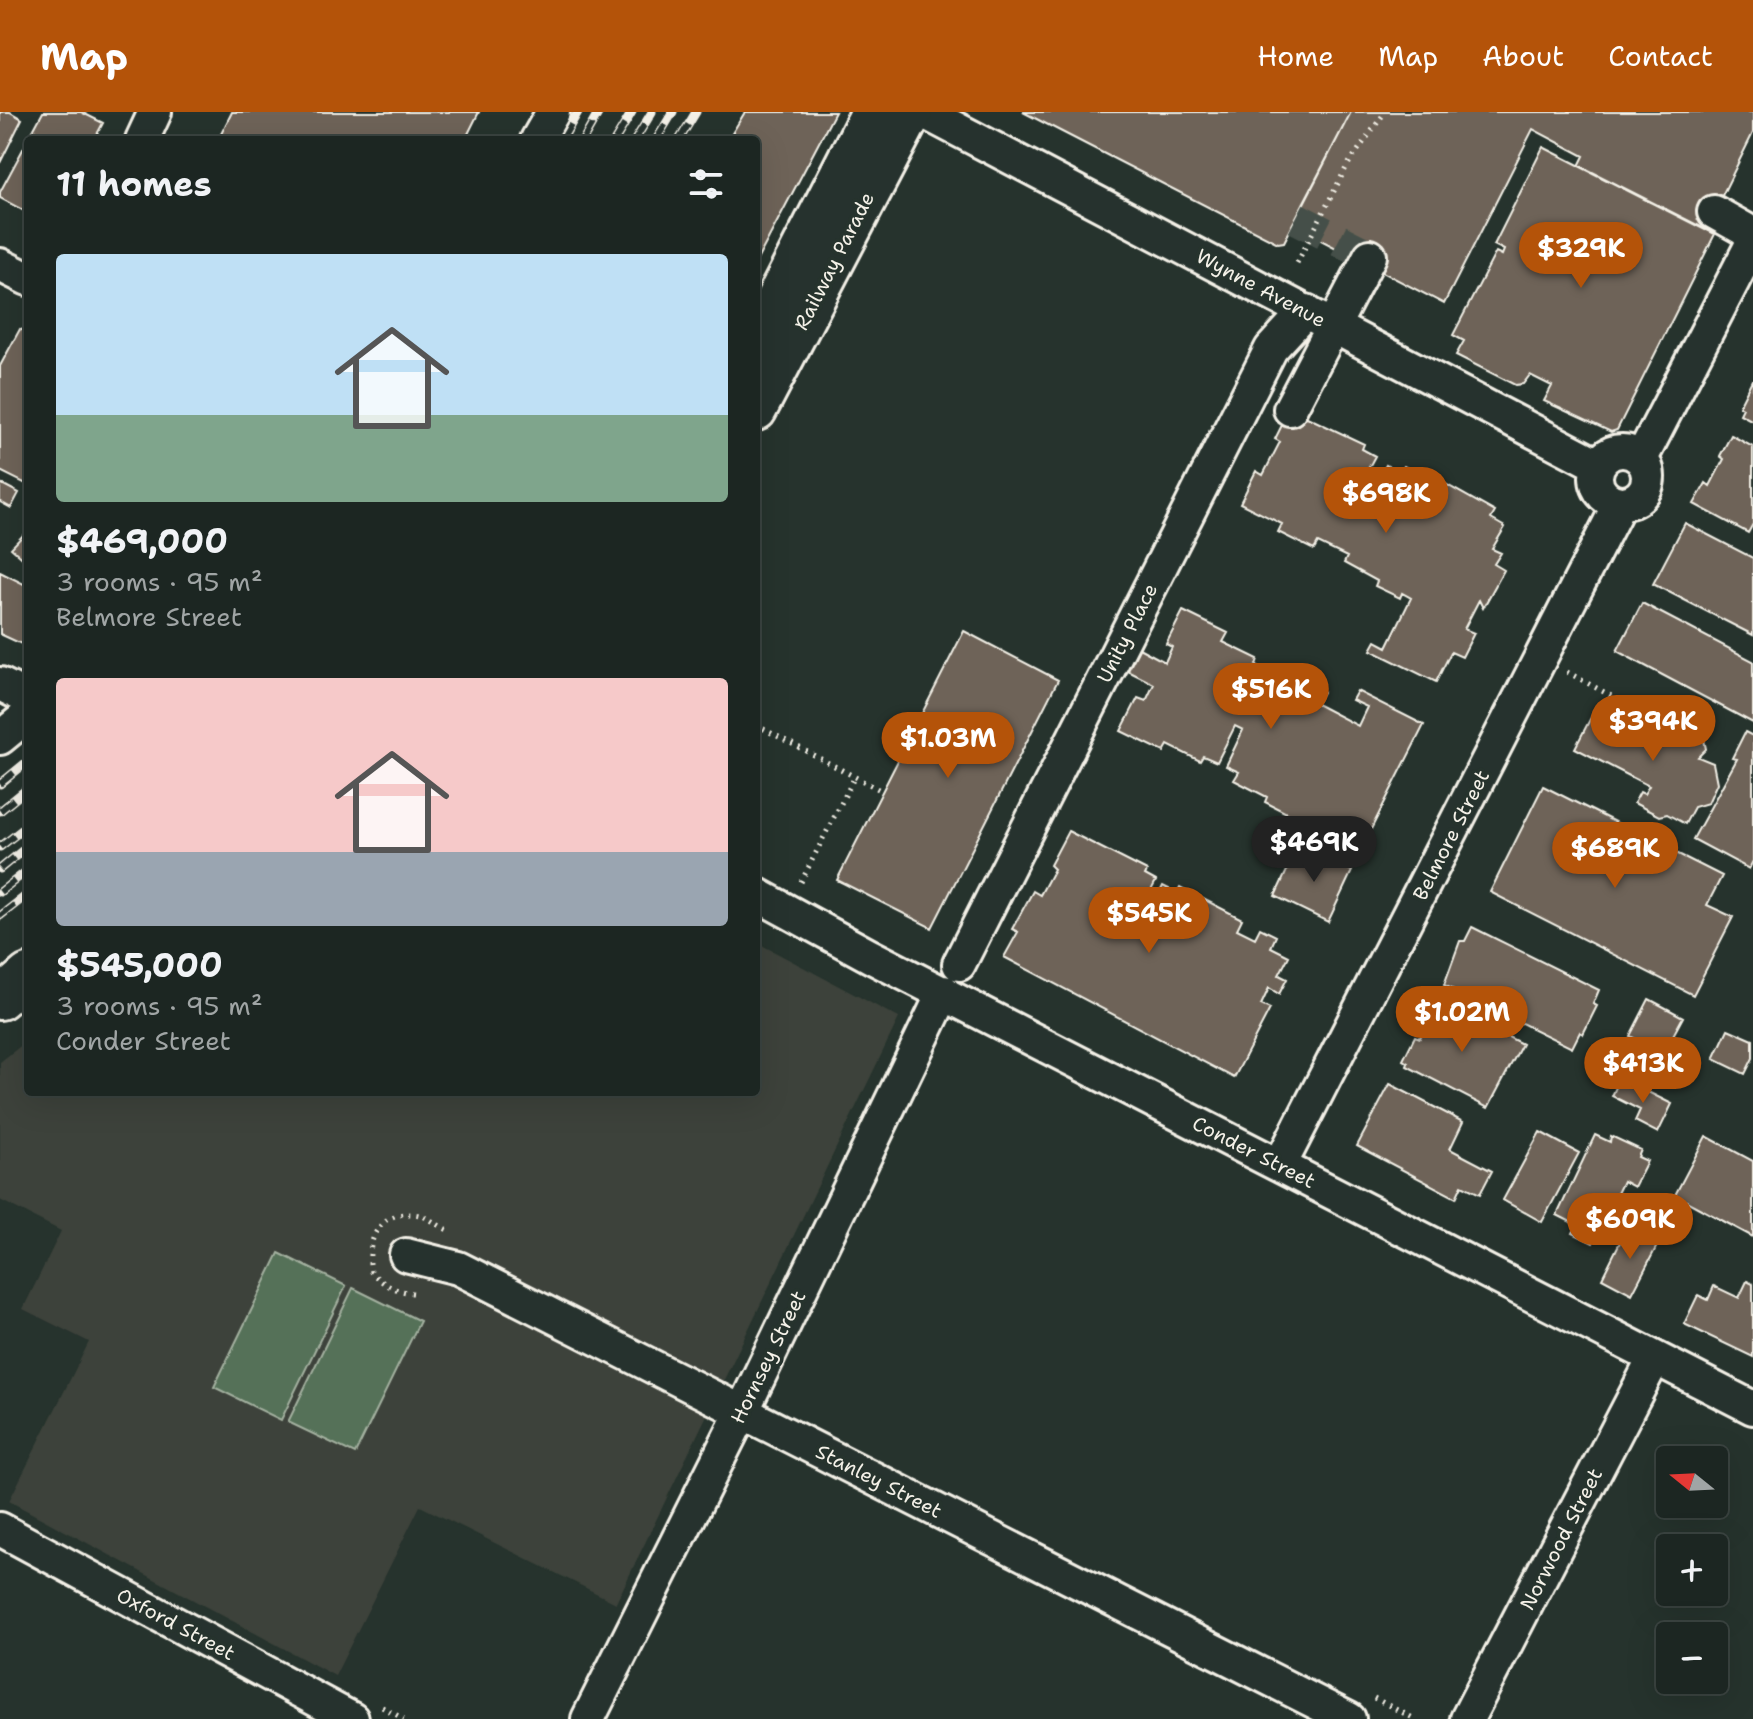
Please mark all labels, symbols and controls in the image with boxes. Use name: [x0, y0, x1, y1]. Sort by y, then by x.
text: Map: [40, 31, 128, 82]
text: Home: [1257, 37, 1334, 75]
text: Map: [1378, 37, 1438, 75]
text: About: [1482, 37, 1564, 75]
text: Contact: [1608, 37, 1713, 75]
text: 11 homes: [56, 161, 212, 207]
icon: filters: [684, 162, 728, 206]
street label: Railway Parade: [788, 188, 880, 334]
pin: $329K: [1525, 222, 1637, 290]
text: $329K: [1537, 230, 1625, 265]
street label: Wynne Avenue: [1192, 243, 1330, 333]
icon: home: [320, 306, 464, 450]
pin: $698K: [1330, 467, 1442, 535]
text: $698K: [1341, 475, 1431, 510]
text: $469,000: [56, 518, 228, 564]
text: 3 rooms · 95 m²: [56, 564, 263, 599]
street label: Unity Place: [1091, 579, 1163, 687]
text: Belmore Street: [56, 599, 242, 634]
pin: $516K: [1215, 663, 1327, 731]
text: $516K: [1231, 671, 1311, 706]
pin: $394K: [1597, 695, 1709, 763]
text: $394K: [1608, 703, 1698, 738]
pin: $1.03M: [883, 712, 1013, 780]
text: $1.03M: [900, 720, 996, 755]
icon: home: [320, 730, 464, 874]
street label: Belmore Street: [1407, 765, 1495, 905]
pin: $469K: [1258, 816, 1370, 884]
pin: $689K: [1559, 822, 1671, 890]
text: $469K: [1270, 824, 1358, 859]
text: $689K: [1570, 830, 1660, 865]
pin: $545K: [1093, 887, 1205, 955]
text: $545K: [1106, 895, 1192, 930]
text: $545,000: [56, 942, 223, 988]
pin: $1.02M: [1397, 986, 1527, 1054]
text: 3 rooms · 95 m²: [56, 988, 263, 1023]
text: $1.02M: [1414, 994, 1510, 1029]
text: Conder Street: [56, 1023, 231, 1058]
pin: $413K: [1587, 1037, 1699, 1105]
text: $413K: [1602, 1045, 1684, 1080]
street label: Conder Street: [1188, 1110, 1320, 1194]
pin: $609K: [1574, 1193, 1686, 1261]
text: $609K: [1585, 1201, 1675, 1236]
street label: Hornsey Street: [725, 1286, 811, 1428]
street label: Stanley Street: [812, 1438, 946, 1524]
north arrow: [1656, 1446, 1728, 1518]
map controls: [1656, 1446, 1728, 1694]
street label: Norwood Street: [1514, 1464, 1608, 1614]
button: +: [1656, 1534, 1728, 1606]
street label: Oxford Street: [112, 1582, 240, 1666]
button: −: [1656, 1622, 1728, 1694]

